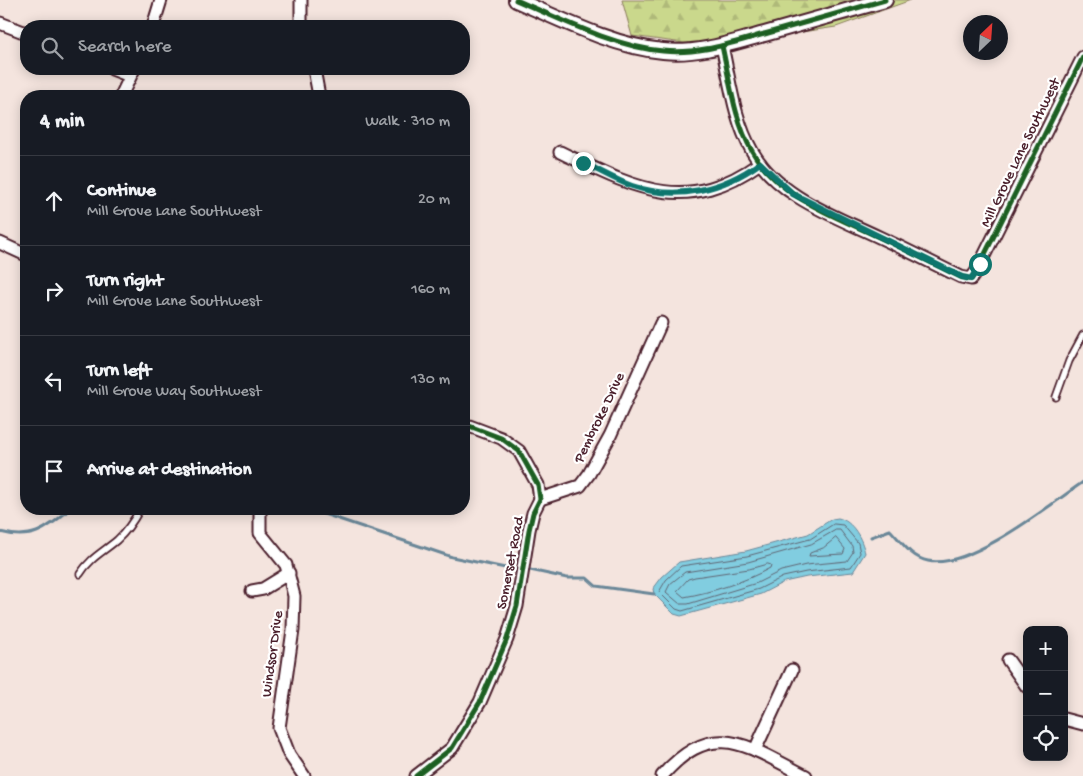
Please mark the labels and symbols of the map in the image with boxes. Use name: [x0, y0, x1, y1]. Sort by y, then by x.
north arrow: [963, 15, 1008, 60]
street label: Mill Grove Lane Southwest: [977, 74, 1066, 230]
route end: [572, 152, 595, 175]
route start: [969, 253, 992, 276]
street label: Pembroke Drive: [570, 370, 630, 467]
street label: Somerset Road: [493, 514, 529, 611]
street label: Windsor Drive: [258, 610, 288, 698]

